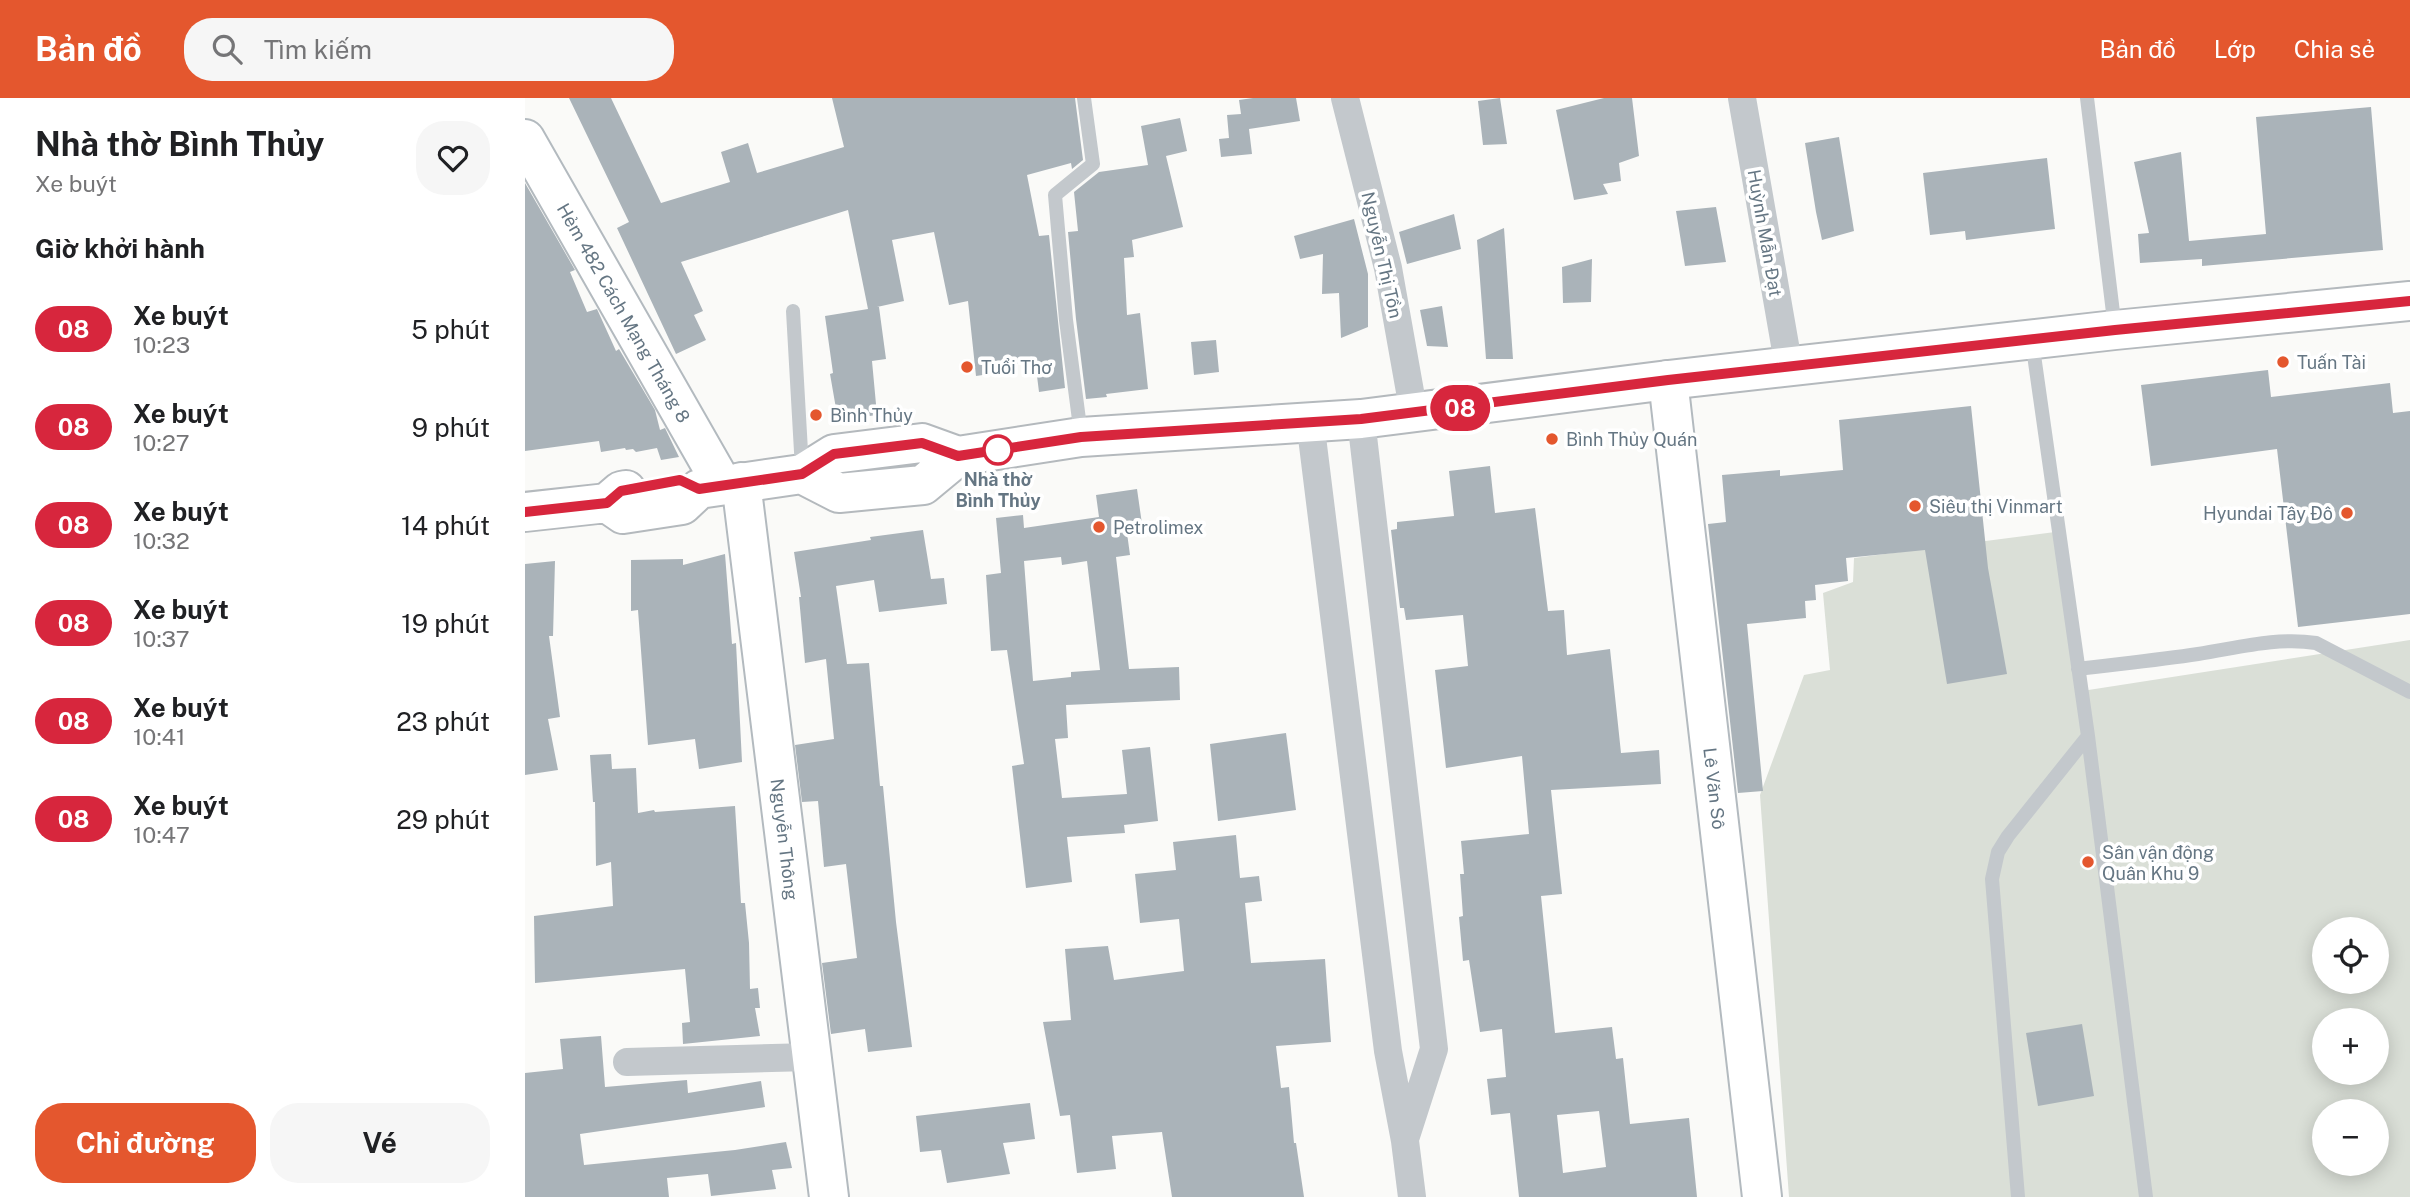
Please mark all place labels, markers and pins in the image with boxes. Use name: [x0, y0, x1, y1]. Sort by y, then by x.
place label: Tuấn Tài: [2297, 352, 2366, 373]
marker: Tuấn Tài: [2275, 354, 2291, 370]
place label: Tuổi Thơ: [981, 357, 1052, 378]
marker: Tuổi Thơ: [959, 359, 975, 375]
place label: Bình Thủy: [830, 405, 913, 426]
marker: Bình Thủy: [808, 407, 824, 423]
place label: Bình Thủy Quán: [1566, 429, 1697, 450]
marker: Bình Thủy Quán: [1544, 431, 1560, 447]
marker: Nhà thờ Bình Thủy: [983, 435, 1013, 465]
place label: Nhà thờ Bình Thủy: [955, 469, 1041, 511]
place label: Siêu thị Vinmart: [1929, 496, 2063, 517]
marker: Siêu thị Vinmart: [1907, 498, 1923, 514]
place label: Hyundai Tây Đô: [2203, 503, 2333, 524]
marker: Hyundai Tây Đô: [2339, 505, 2355, 521]
place label: Petrolimex: [1113, 517, 1203, 538]
marker: Petrolimex: [1091, 519, 1107, 535]
place label: Sân vận động Quân Khu 9: [2102, 842, 2214, 884]
marker: Sân vận động Quân Khu 9: [2080, 854, 2096, 870]

